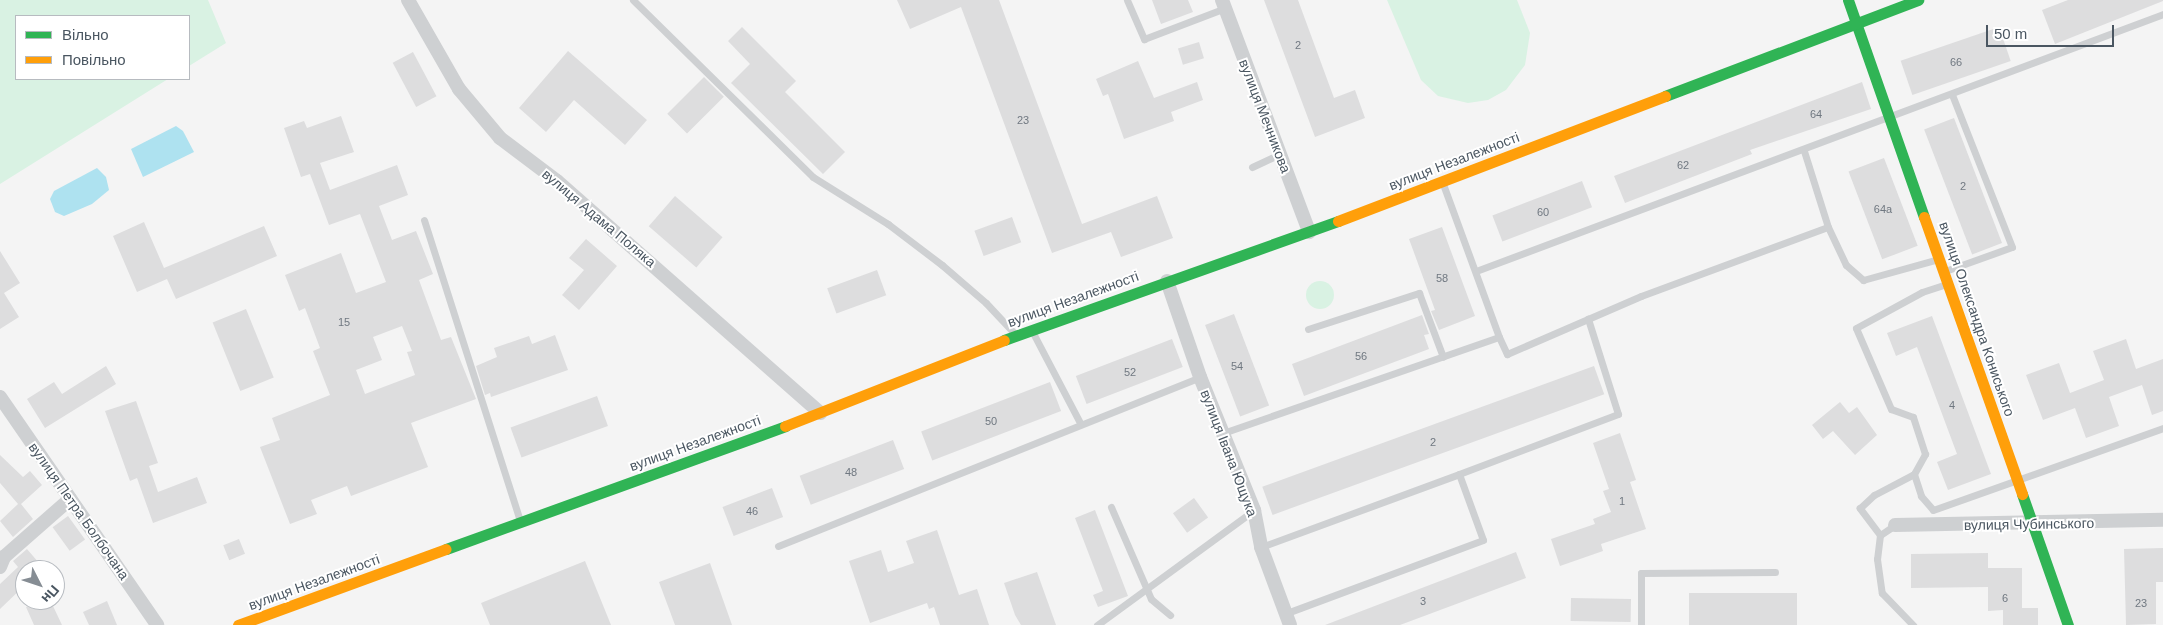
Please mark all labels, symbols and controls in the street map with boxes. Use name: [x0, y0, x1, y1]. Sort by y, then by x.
legend: [15, 15, 190, 80]
scale bar: [1988, 15, 2116, 47]
text: 50 m: [1994, 25, 2027, 42]
text: Вільно: [62, 26, 109, 43]
house number: 2: [1295, 38, 1301, 52]
text: Повільно: [62, 51, 126, 68]
house number: 66: [1950, 55, 1962, 69]
street label: вулиця Мечникова: [1236, 57, 1294, 175]
house number: 64: [1810, 107, 1822, 121]
house number: 23: [1017, 113, 1029, 127]
street label: вулиця Незалежності: [1386, 128, 1522, 194]
house number: 62: [1677, 158, 1689, 172]
street label: вулиця Адама Поляка: [539, 165, 659, 271]
house number: 2: [1960, 179, 1966, 193]
house number: 64а: [1874, 202, 1892, 216]
house number: 60: [1537, 205, 1549, 219]
street label: вулиця Олександра Кониського: [1936, 219, 2018, 419]
street label: вулиця Незалежності: [1005, 267, 1141, 331]
house number: 58: [1436, 271, 1448, 285]
house number: 15: [338, 315, 350, 329]
house number: 56: [1355, 349, 1367, 363]
house number: 54: [1231, 359, 1243, 373]
house number: 52: [1124, 365, 1136, 379]
street label: вулиця Івана Ющука: [1197, 387, 1261, 519]
house number: 4: [1949, 398, 1955, 412]
street label: вулиця Незалежності: [627, 411, 763, 475]
house number: 50: [985, 414, 997, 428]
house number: 2: [1430, 435, 1436, 449]
street label: вулиця Петра Болбочана: [25, 439, 133, 583]
house number: 48: [845, 465, 857, 479]
house number: 1: [1619, 494, 1625, 508]
house number: 46: [746, 504, 758, 518]
street label: вулиця Чубинського: [1964, 514, 2094, 534]
street label: вулиця Незалежності: [246, 550, 382, 614]
north arrow: [15, 560, 65, 610]
text: Пн: [38, 582, 63, 606]
house number: 6: [2002, 591, 2008, 605]
house number: 3: [1420, 594, 1426, 608]
house number: 23: [2135, 596, 2147, 610]

